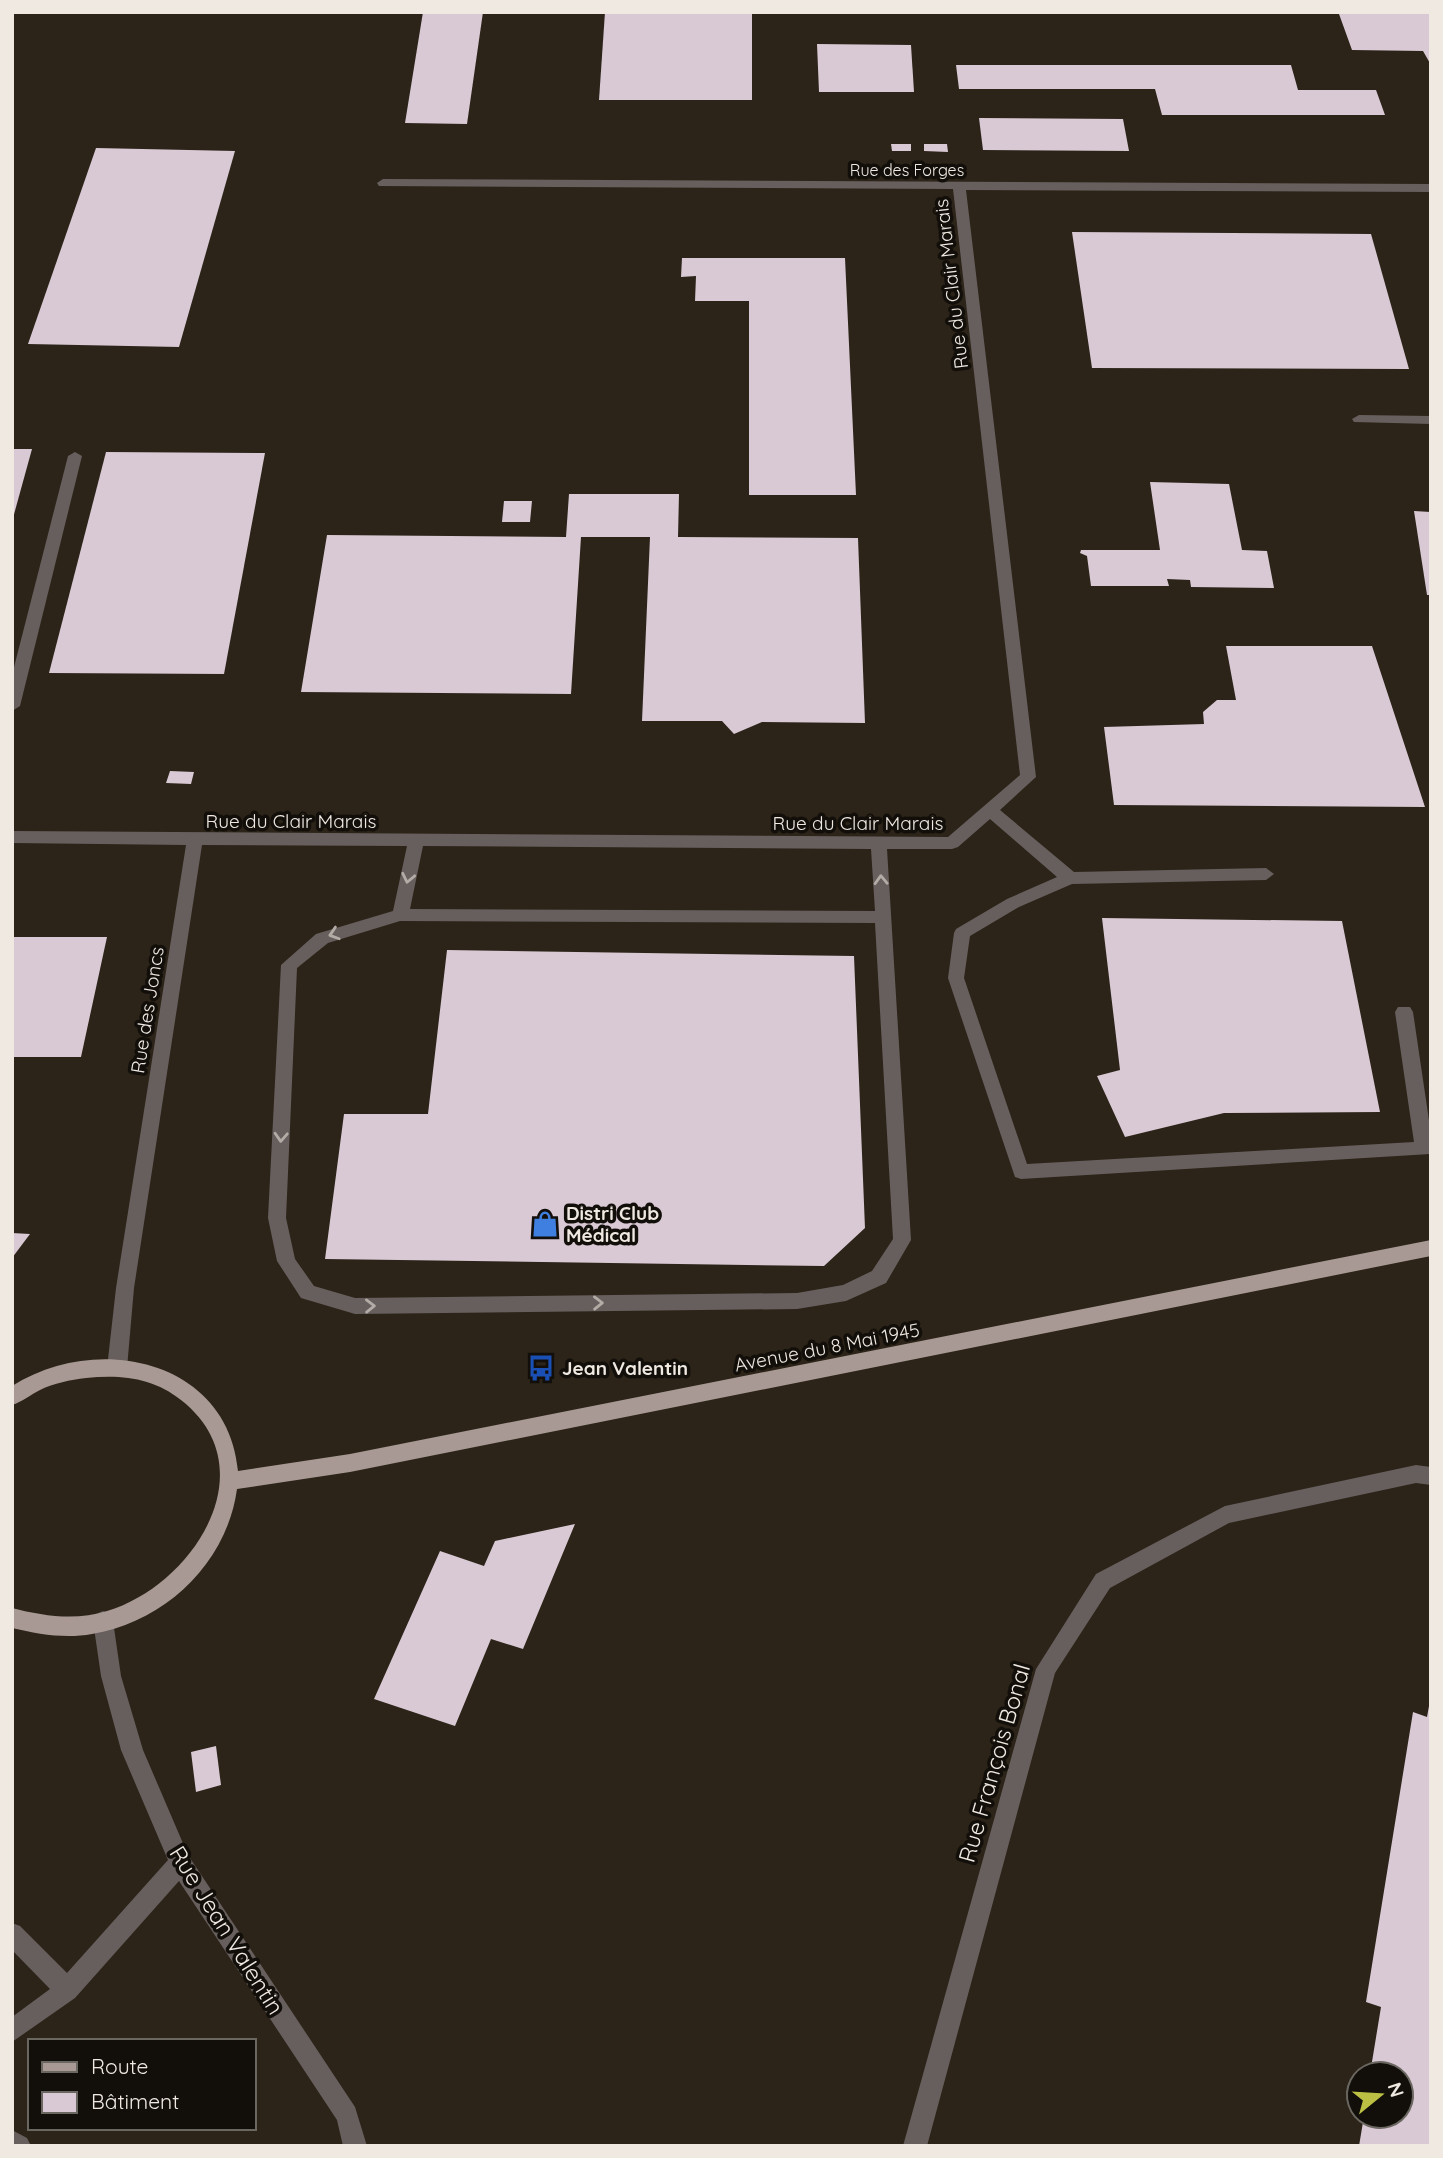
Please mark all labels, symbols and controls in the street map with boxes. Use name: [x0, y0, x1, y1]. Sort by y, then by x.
street label: Rue des Forges: [850, 160, 964, 180]
street label: Rue du Clair Marais: [929, 198, 973, 370]
street label: Rue du Clair Marais: [206, 809, 376, 833]
street label: Rue du Clair Marais: [773, 811, 943, 835]
one-way arrow: [402, 872, 416, 884]
one-way arrow: [873, 874, 888, 885]
one-way arrow: [328, 926, 341, 940]
street label: Rue des Joncs: [125, 945, 169, 1075]
one-way arrow: [273, 1132, 288, 1143]
place label: Distri Club Médical: [566, 1201, 659, 1247]
shop icon: Distri Club Médical: [530, 1209, 560, 1239]
one-way arrow: [593, 1295, 604, 1311]
one-way arrow: [365, 1298, 376, 1313]
street label: Avenue du 8 Mai 1945: [732, 1317, 922, 1377]
bus stop icon: Jean Valentin: [526, 1353, 556, 1383]
place label: Jean Valentin: [562, 1356, 688, 1380]
street label: Rue François Bonal: [952, 1660, 1036, 1866]
street label: Rue Jean Valentin: [163, 1840, 291, 2020]
legend: [28, 2039, 256, 2130]
text: Route: [91, 2053, 148, 2079]
north arrow: [1345, 2060, 1415, 2130]
text: N: [1383, 2079, 1410, 2100]
text: Bâtiment: [91, 2088, 179, 2114]

